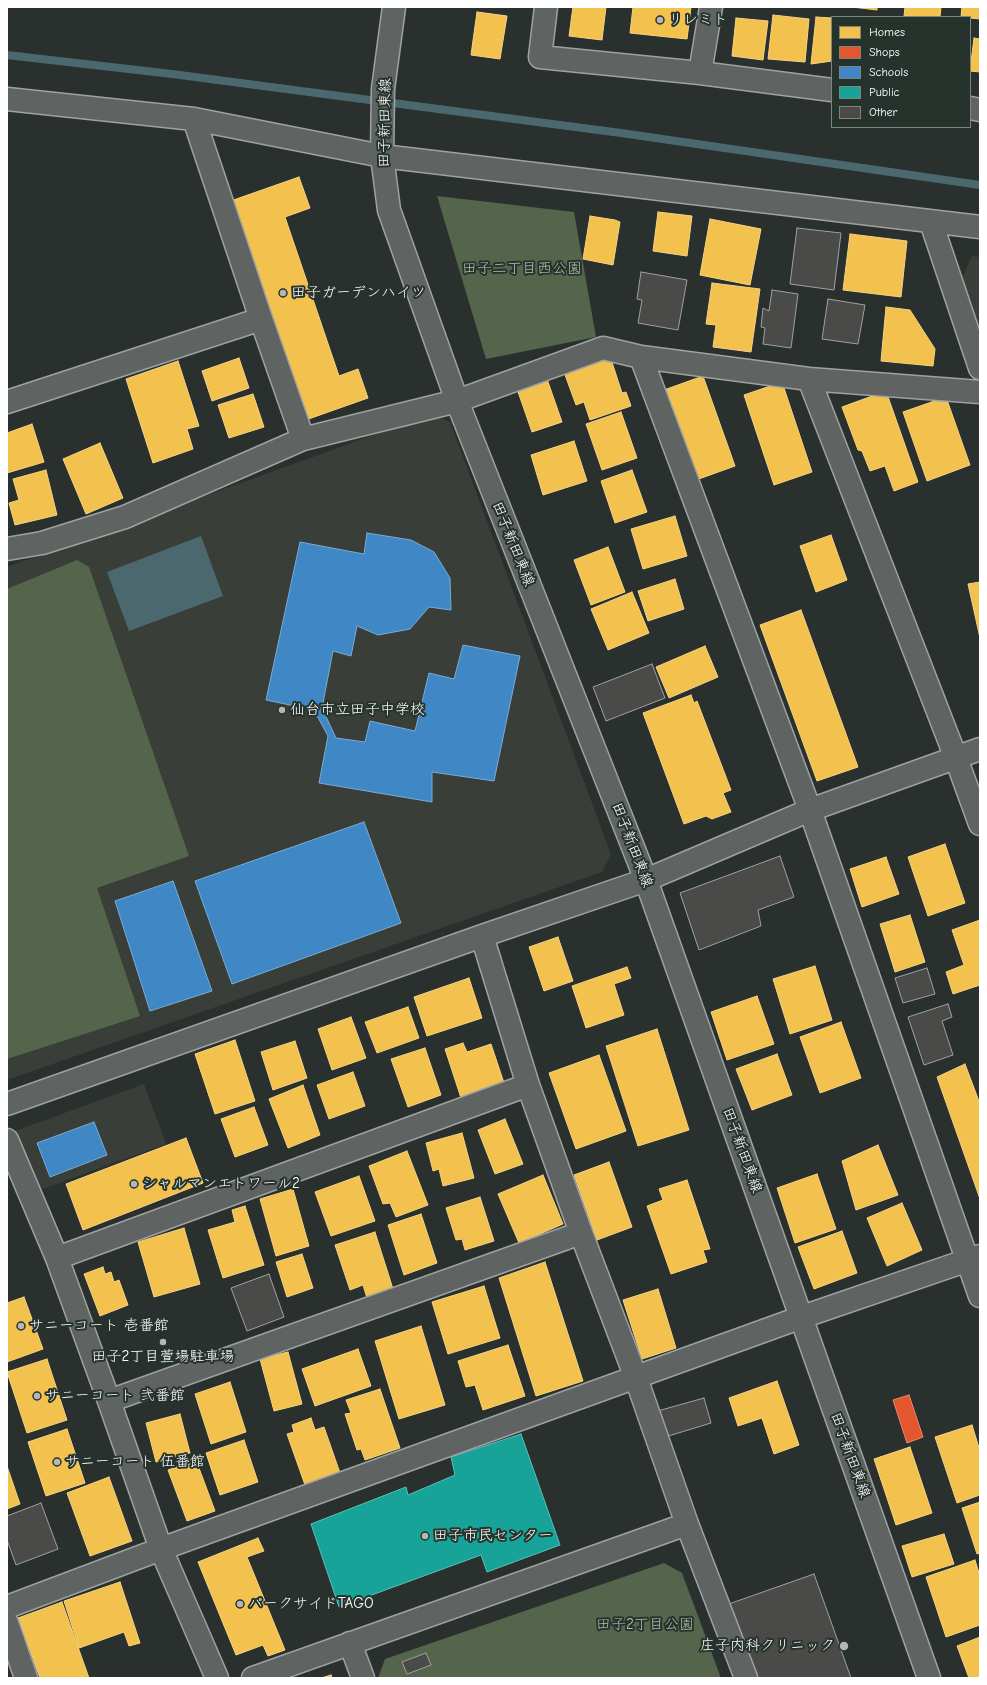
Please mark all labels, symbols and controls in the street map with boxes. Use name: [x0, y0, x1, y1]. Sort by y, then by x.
place label: リレミト: [668, 11, 728, 29]
marker: リレミト: [655, 15, 665, 25]
legend: [831, 16, 971, 128]
text: Homes: [869, 25, 905, 39]
text: Shops: [869, 45, 900, 59]
text: Schools: [869, 65, 908, 79]
street label: 田子新田東線: [375, 78, 395, 168]
text: Public: [869, 85, 899, 99]
text: Other: [869, 105, 897, 119]
park label: 田子二丁目西公園: [462, 260, 582, 278]
place label: 田子ガーデンハイツ: [291, 284, 426, 302]
marker: 田子ガーデンハイツ: [278, 288, 288, 298]
street label: 田子新田東線: [488, 499, 538, 589]
place label: 仙台市立田子中学校: [290, 701, 425, 719]
marker: 仙台市立田子中学校: [277, 705, 287, 715]
street label: 田子新田東線: [607, 800, 657, 890]
street label: 田子新田東線: [718, 1105, 766, 1195]
place label: シャルマンエトワール2: [142, 1175, 300, 1193]
marker: シャルマンエトワール2: [129, 1179, 139, 1189]
place label: サニーコート 壱番館: [29, 1317, 169, 1335]
marker: サニーコート 壱番館: [16, 1321, 26, 1331]
marker: 田子2丁目萱場駐車場: [158, 1337, 168, 1347]
place label: 田子2丁目萱場駐車場: [92, 1348, 234, 1366]
place label: サニーコート 弐番館: [45, 1387, 185, 1405]
marker: サニーコート 弐番館: [32, 1391, 42, 1401]
street label: 田子新田東線: [826, 1410, 874, 1500]
place label: サニーコート 伍番館: [65, 1453, 205, 1471]
marker: サニーコート 伍番館: [52, 1457, 62, 1467]
place label: 田子市民センター: [433, 1527, 553, 1545]
marker: 田子市民センター: [420, 1531, 430, 1541]
place label: パークサイドTAGO: [248, 1595, 374, 1613]
marker: パークサイドTAGO: [235, 1599, 245, 1609]
park label: 田子2丁目公園: [596, 1616, 694, 1634]
place label: 庄子内科クリニック: [700, 1637, 835, 1655]
marker: 庄子内科クリニック: [838, 1640, 850, 1652]

